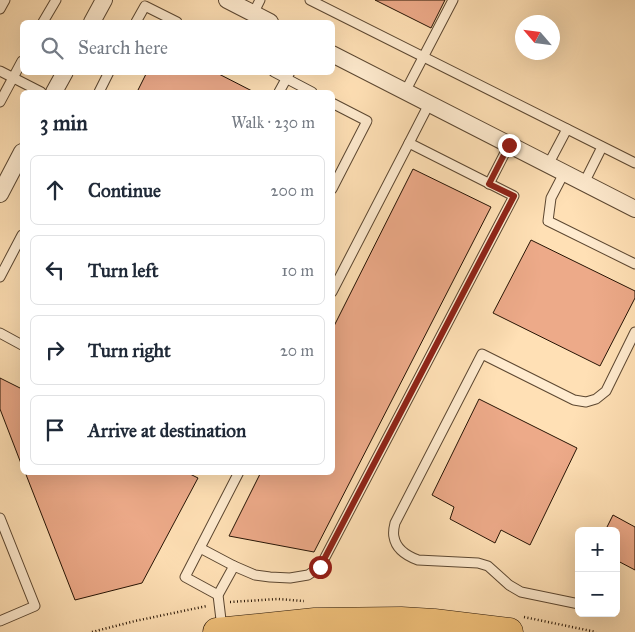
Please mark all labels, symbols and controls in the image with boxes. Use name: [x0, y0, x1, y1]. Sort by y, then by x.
north arrow: [515, 15, 560, 60]
search box: [20, 20, 335, 75]
icon: search: [38, 34, 66, 62]
text: Search here: [78, 36, 168, 59]
text: 3 min: [40, 110, 88, 136]
text: Walk · 230 m: [231, 113, 315, 132]
route end: [498, 134, 521, 157]
icon: ahead: [41, 176, 69, 204]
text: Continue: [88, 179, 161, 202]
text: 200 m: [271, 181, 314, 200]
icon: left: [41, 256, 69, 284]
text: Turn left: [88, 259, 158, 282]
text: 10 m: [282, 261, 314, 280]
icon: right: [41, 336, 69, 364]
text: Turn right: [88, 339, 171, 362]
text: 20 m: [280, 341, 314, 360]
icon: arrive: [41, 416, 69, 444]
text: Arrive at destination: [88, 419, 246, 442]
map controls: [575, 527, 620, 617]
button: +: [575, 527, 620, 572]
route start: [309, 556, 332, 579]
button: −: [575, 572, 620, 617]

